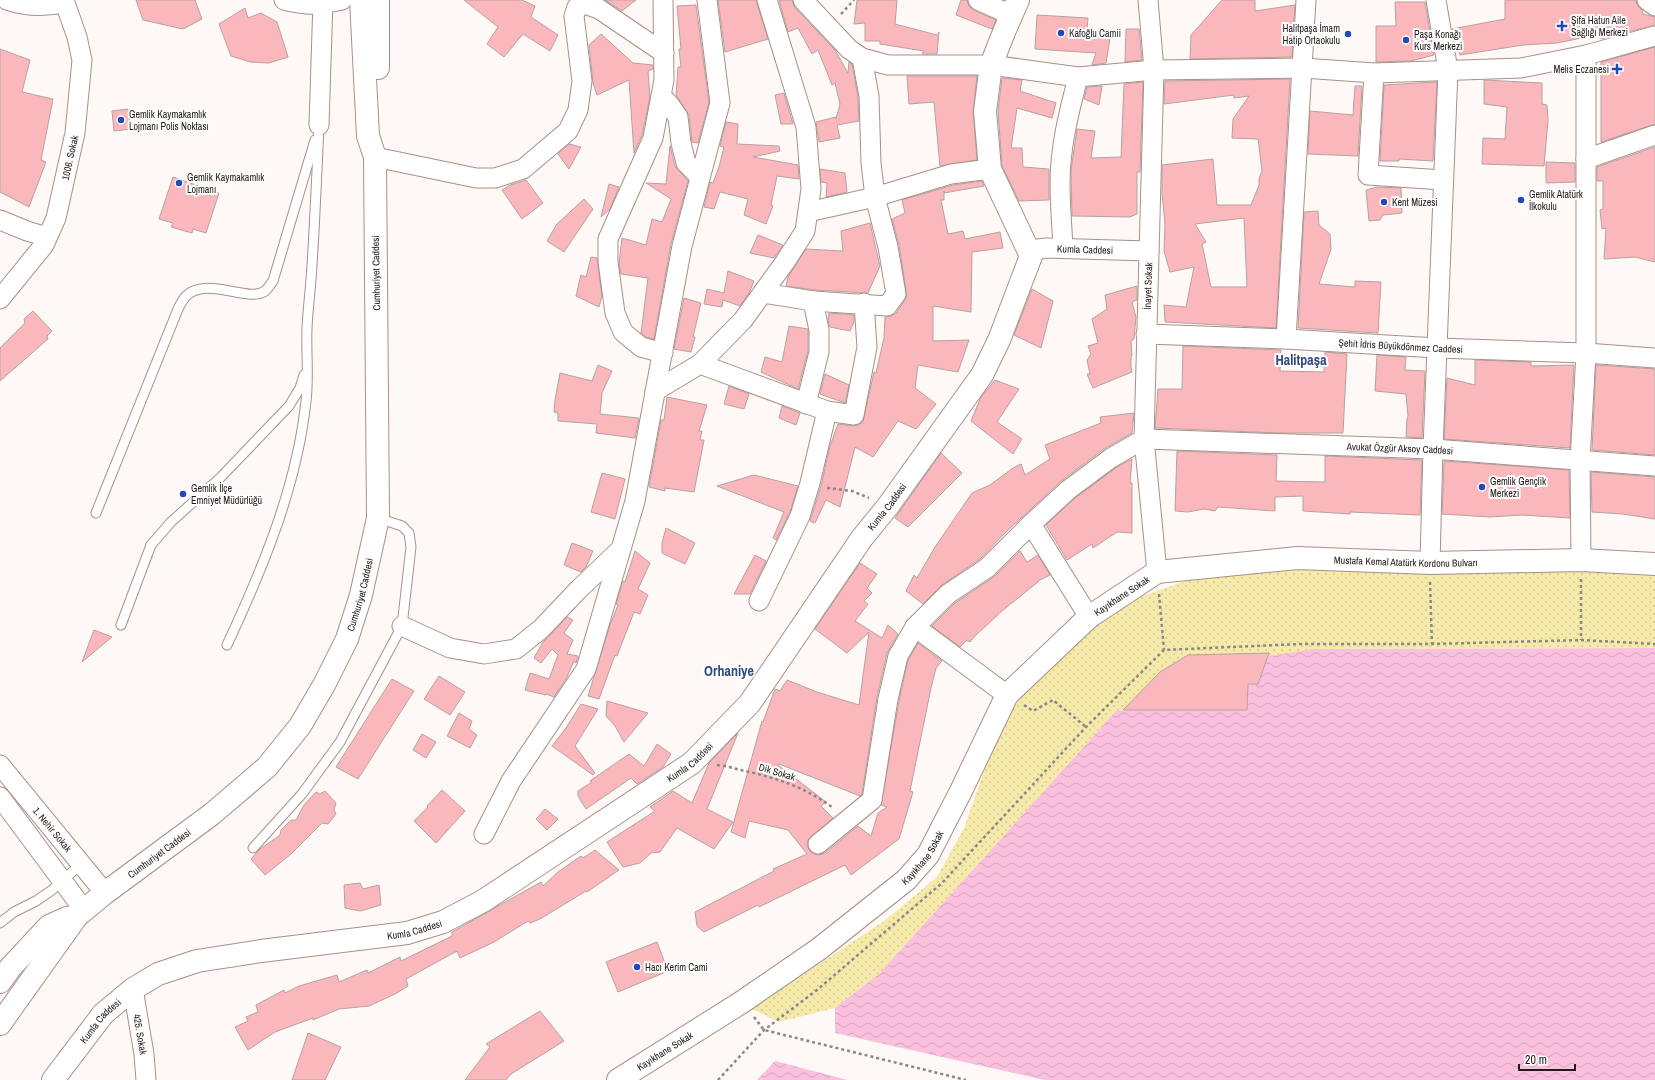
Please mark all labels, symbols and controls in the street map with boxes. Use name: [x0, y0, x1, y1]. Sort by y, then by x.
place label: Şifa Hatun Aile Sağlığı Merkezi: [1571, 14, 1628, 39]
marker: Şifa Hatun Aile Sağlığı Merkezi: [1556, 20, 1568, 32]
place label: Halitpaşa İmam Hatip Ortaokulu: [1283, 22, 1340, 47]
place label: Kafoğlu Camii: [1069, 27, 1121, 40]
marker: Kafoğlu Camii: [1056, 28, 1066, 38]
place label: Paşa Konağı Kurs Merkezi: [1414, 28, 1462, 53]
marker: Halitpaşa İmam Hatip Ortaokulu: [1343, 29, 1353, 39]
marker: Paşa Konağı Kurs Merkezi: [1401, 35, 1411, 45]
place label: Melis Eczanesi: [1553, 63, 1609, 76]
marker: Melis Eczanesi: [1612, 64, 1622, 74]
place label: Gemlik Kaymakamlık Lojmanı Polis Noktası: [129, 108, 209, 133]
marker: Gemlik Kaymakamlık Lojmanı Polis Noktası: [116, 115, 126, 125]
street label: 1006. Sokak: [58, 133, 81, 181]
place label: Gemlik Kaymakamlık Lojmanı: [187, 171, 265, 196]
marker: Gemlik Kaymakamlık Lojmanı: [174, 178, 184, 188]
place label: Gemlik Atatürk İlkokulu: [1529, 188, 1584, 213]
marker: Gemlik Atatürk İlkokulu: [1516, 195, 1526, 205]
place label: Kent Müzesi: [1392, 196, 1438, 209]
marker: Kent Müzesi: [1379, 197, 1389, 207]
street label: Cumhuriyet Caddesi: [369, 235, 383, 311]
street label: Kumla Caddesi: [1057, 242, 1113, 256]
street label: İnayet Sokak: [1141, 261, 1155, 310]
street label: Şehit İdris Büyükdönmez Caddesi: [1338, 336, 1463, 355]
district label: Halitpaşa: [1275, 351, 1327, 369]
street label: Avukat Özgür Aksoy Caddesi: [1345, 439, 1454, 457]
place label: Gemlik Gençlik Merkezi: [1490, 475, 1547, 500]
street label: Kumla Caddesi: [864, 481, 909, 533]
place label: Gemlik İlçe Emniyet Müdürlüğü: [191, 482, 262, 507]
marker: Gemlik Gençlik Merkezi: [1477, 482, 1487, 492]
marker: Gemlik İlçe Emniyet Müdürlüğü: [178, 489, 188, 499]
street label: Mustafa Kemal Atatürk Kordonu Bulvarı: [1334, 553, 1478, 570]
street label: Cumhuriyet Caddesi: [343, 557, 375, 633]
street label: Kayıkhane Sokak: [1091, 572, 1153, 619]
district label: Orhaniye: [704, 662, 754, 680]
street label: Kumla Caddesi: [664, 739, 715, 785]
street label: Dik Sokak: [757, 760, 798, 784]
street label: 1. Nehir Sokak: [30, 804, 75, 855]
street label: Cumhuriyet Caddesi: [125, 826, 193, 881]
street label: Kayıkhane Sokak: [899, 828, 946, 888]
street label: Kumla Caddesi: [386, 916, 443, 942]
place label: Hacı Kerim Cami: [645, 961, 708, 974]
marker: Hacı Kerim Cami: [632, 962, 642, 972]
street label: Kumla Caddesi: [77, 995, 123, 1046]
street label: 425. Sokak: [131, 1013, 151, 1057]
street label: Kayıkhane Sokak: [634, 1028, 696, 1073]
scale bar: [1519, 1046, 1575, 1072]
text: 20 m: [1525, 1052, 1547, 1068]

